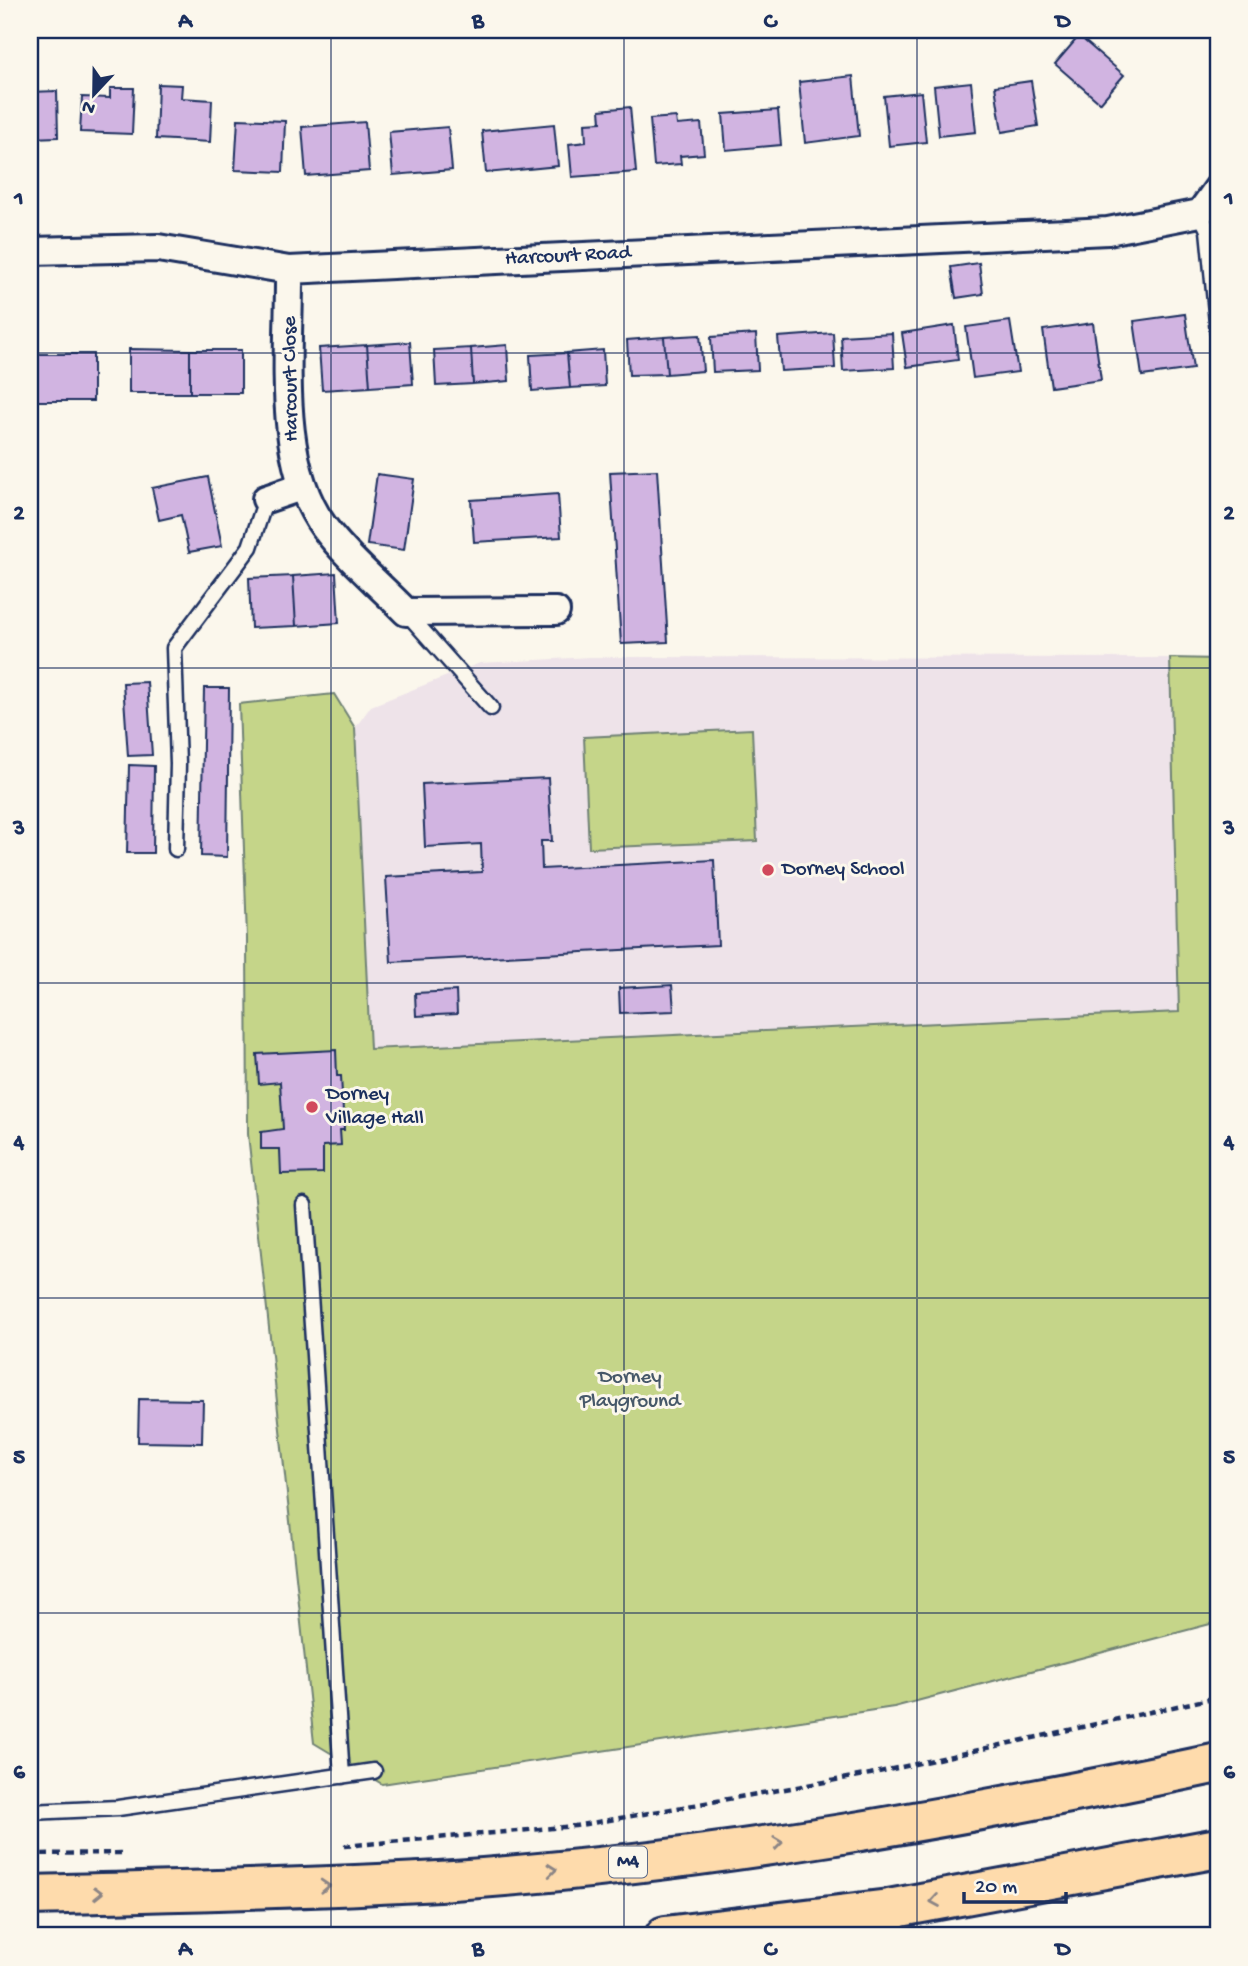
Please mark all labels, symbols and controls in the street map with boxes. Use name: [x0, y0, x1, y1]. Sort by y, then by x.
text: A: [177, 9, 193, 36]
text: B: [471, 9, 485, 36]
text: C: [764, 9, 779, 36]
text: D: [1054, 9, 1072, 36]
north arrow: [60, 60, 130, 130]
text: N: [79, 94, 99, 120]
text: 1: [13, 186, 24, 213]
text: 1: [1223, 186, 1234, 213]
street label: Harcourt Road: [505, 241, 633, 273]
street label: Harcourt Close: [278, 315, 306, 442]
text: 2: [13, 501, 25, 528]
text: 2: [1223, 501, 1235, 528]
text: 3: [12, 816, 25, 843]
text: 3: [1222, 816, 1235, 843]
place label: Dorney School: [780, 858, 905, 883]
marker: Dorney School: [760, 862, 776, 878]
place label: Dorney Village Hall: [324, 1083, 424, 1132]
marker: Dorney Village Hall: [304, 1099, 320, 1115]
text: 4: [13, 1130, 25, 1157]
text: 4: [1223, 1130, 1235, 1157]
park label: Dorney Playground: [579, 1366, 682, 1415]
text: 5: [13, 1445, 25, 1472]
text: 5: [1223, 1445, 1235, 1472]
text: 6: [13, 1760, 26, 1787]
text: 6: [1223, 1760, 1236, 1787]
one-way arrow: [772, 1836, 784, 1851]
road number: M4: [609, 1846, 647, 1878]
scale bar: [964, 1861, 1066, 1905]
one-way arrow: [546, 1862, 558, 1877]
text: 20 m: [975, 1876, 1017, 1901]
one-way arrow: [320, 1879, 331, 1894]
one-way arrow: [93, 1885, 104, 1901]
one-way arrow: [929, 1893, 940, 1908]
text: A: [177, 1937, 193, 1964]
text: B: [471, 1937, 485, 1964]
text: C: [764, 1937, 779, 1964]
text: D: [1054, 1937, 1072, 1964]

